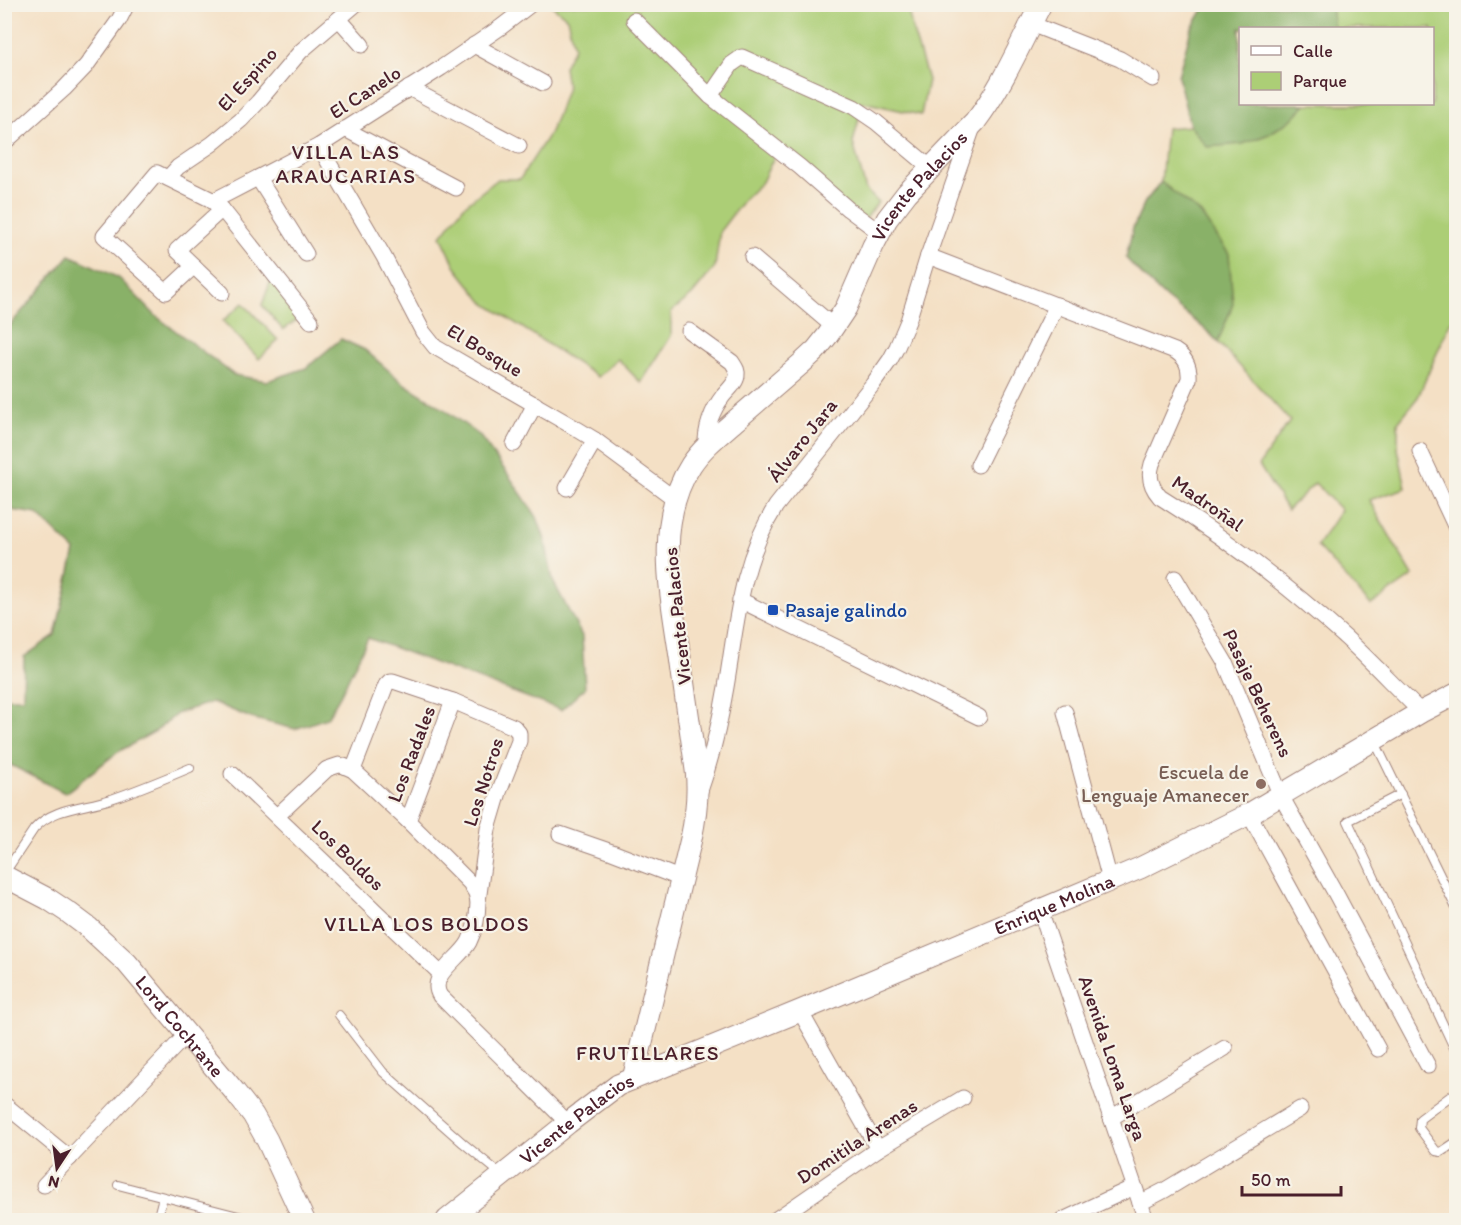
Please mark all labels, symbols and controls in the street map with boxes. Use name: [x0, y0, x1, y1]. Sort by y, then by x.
legend: [1239, 27, 1434, 105]
text: Calle: [1293, 40, 1333, 62]
street label: El Espino: [212, 42, 282, 116]
street label: El Canelo: [325, 60, 405, 124]
text: Parque: [1293, 70, 1347, 92]
street label: Vicente Palacios: [866, 125, 972, 245]
district label: VILLA LAS ARAUCARIAS: [276, 139, 416, 188]
street label: El Bosque: [443, 318, 527, 382]
street label: Álvaro Jara: [762, 393, 842, 487]
street label: Madroñal: [1167, 470, 1249, 537]
street label: Vicente Palacios: [658, 546, 696, 686]
place label: Pasaje galindo: [785, 598, 907, 622]
marker: Pasaje galindo: [766, 603, 780, 617]
street label: Pasaje Beherens: [1218, 625, 1298, 761]
street label: Los Radales: [382, 702, 440, 806]
street label: Los Notros: [457, 735, 509, 829]
place label: Escuela de Lenguaje Amanecer: [1081, 760, 1249, 807]
marker: Escuela de Lenguaje Amanecer: [1254, 777, 1268, 791]
street label: Los Boldos: [307, 814, 390, 896]
street label: Enrique Molina: [990, 868, 1118, 940]
district label: VILLA LOS BOLDOS: [324, 911, 530, 936]
street label: Lord Cochrane: [130, 970, 229, 1082]
street label: Avenida Loma Larga: [1073, 972, 1153, 1144]
district label: FRUTILLARES: [576, 1040, 720, 1065]
street label: Vicente Palacios: [514, 1068, 638, 1169]
street label: Domitila Arenas: [792, 1093, 922, 1189]
north arrow: [27, 1138, 87, 1198]
scale bar: [1242, 1159, 1341, 1197]
text: 50 m: [1251, 1169, 1291, 1191]
text: N: [46, 1172, 61, 1193]

